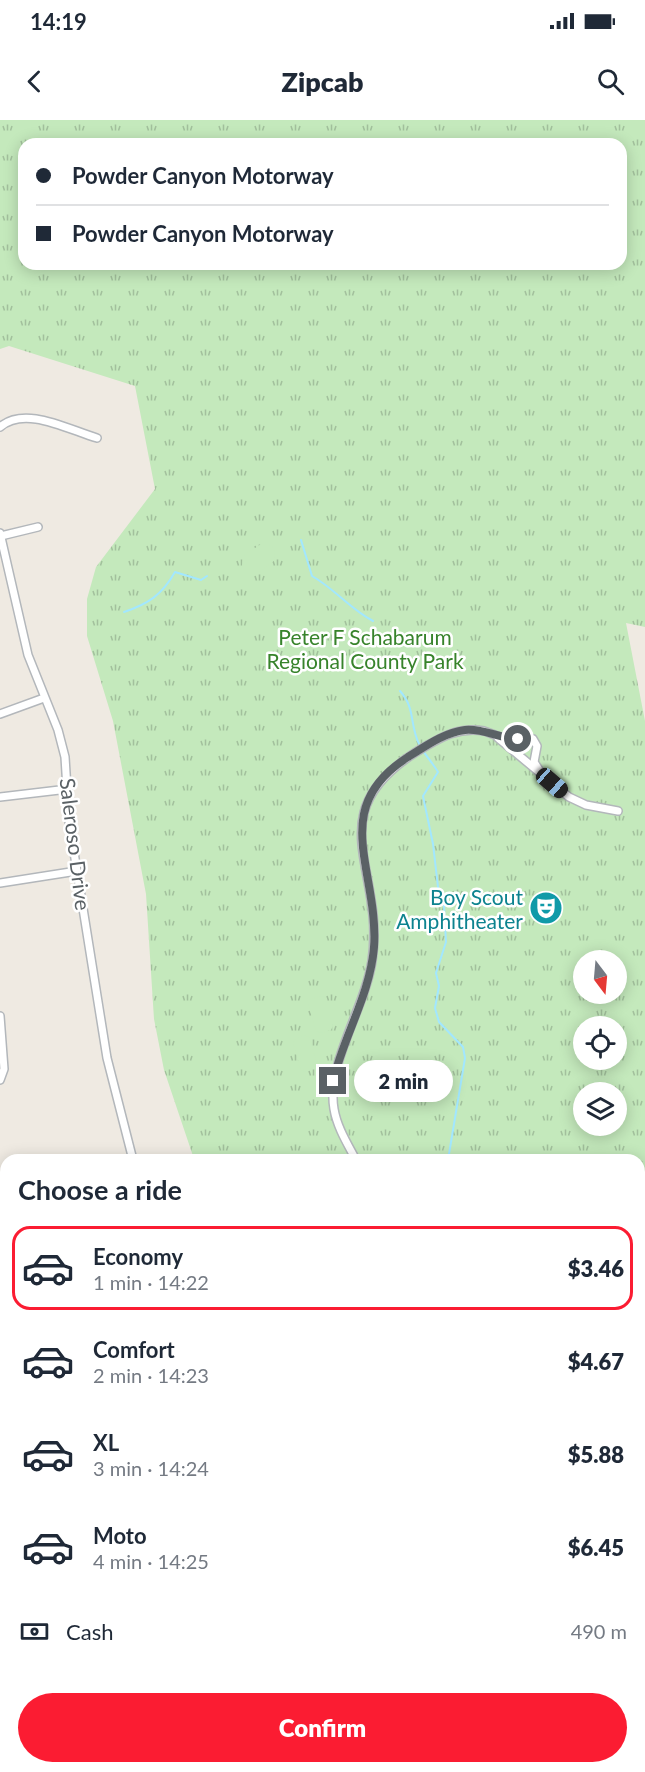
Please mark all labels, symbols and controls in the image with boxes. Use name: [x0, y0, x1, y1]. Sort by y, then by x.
text: 14:19: [30, 8, 87, 35]
icon: back: [18, 65, 51, 98]
text: Zipcab: [282, 65, 363, 98]
icon: search: [594, 65, 627, 98]
text: Powder Canyon Motorway: [72, 162, 334, 189]
text: Powder Canyon Motorway: [72, 220, 334, 247]
park label: Peter F Schabarum Regional County Park: [266, 624, 464, 673]
route start: [504, 725, 531, 752]
car: [533, 764, 571, 802]
street label: Saleroso Drive: [55, 776, 97, 912]
place label: Boy Scout Amphitheater: [396, 884, 523, 933]
theatre icon: Boy Scout Amphitheater: [528, 890, 564, 926]
north arrow: [573, 950, 627, 1004]
map controls: [573, 950, 627, 1136]
button: locate: [573, 1016, 627, 1070]
callout: 2 min: [354, 1060, 453, 1102]
route end: [319, 1067, 346, 1094]
text: 2 min: [379, 1069, 428, 1093]
button: layers: [573, 1082, 627, 1136]
text: Choose a ride: [18, 1173, 182, 1206]
icon: car: [21, 1241, 75, 1295]
text: Economy: [93, 1243, 183, 1270]
text: $3.46: [568, 1255, 624, 1282]
text: 1 min · 14:22: [93, 1270, 209, 1294]
icon: car: [21, 1334, 75, 1388]
text: Comfort: [93, 1336, 175, 1363]
text: $4.67: [568, 1348, 624, 1375]
text: 2 min · 14:23: [93, 1363, 209, 1387]
icon: car: [21, 1427, 75, 1481]
text: XL: [93, 1429, 119, 1456]
text: $5.88: [568, 1441, 624, 1468]
text: 3 min · 14:24: [93, 1456, 209, 1480]
icon: car: [21, 1520, 75, 1574]
text: Moto: [93, 1522, 147, 1549]
text: $6.45: [568, 1534, 624, 1561]
text: 4 min · 14:25: [93, 1549, 209, 1573]
icon: cash: [18, 1615, 51, 1648]
text: Cash: [66, 1618, 113, 1645]
text: 490 m: [571, 1619, 627, 1643]
button: Confirm: [18, 1693, 627, 1762]

